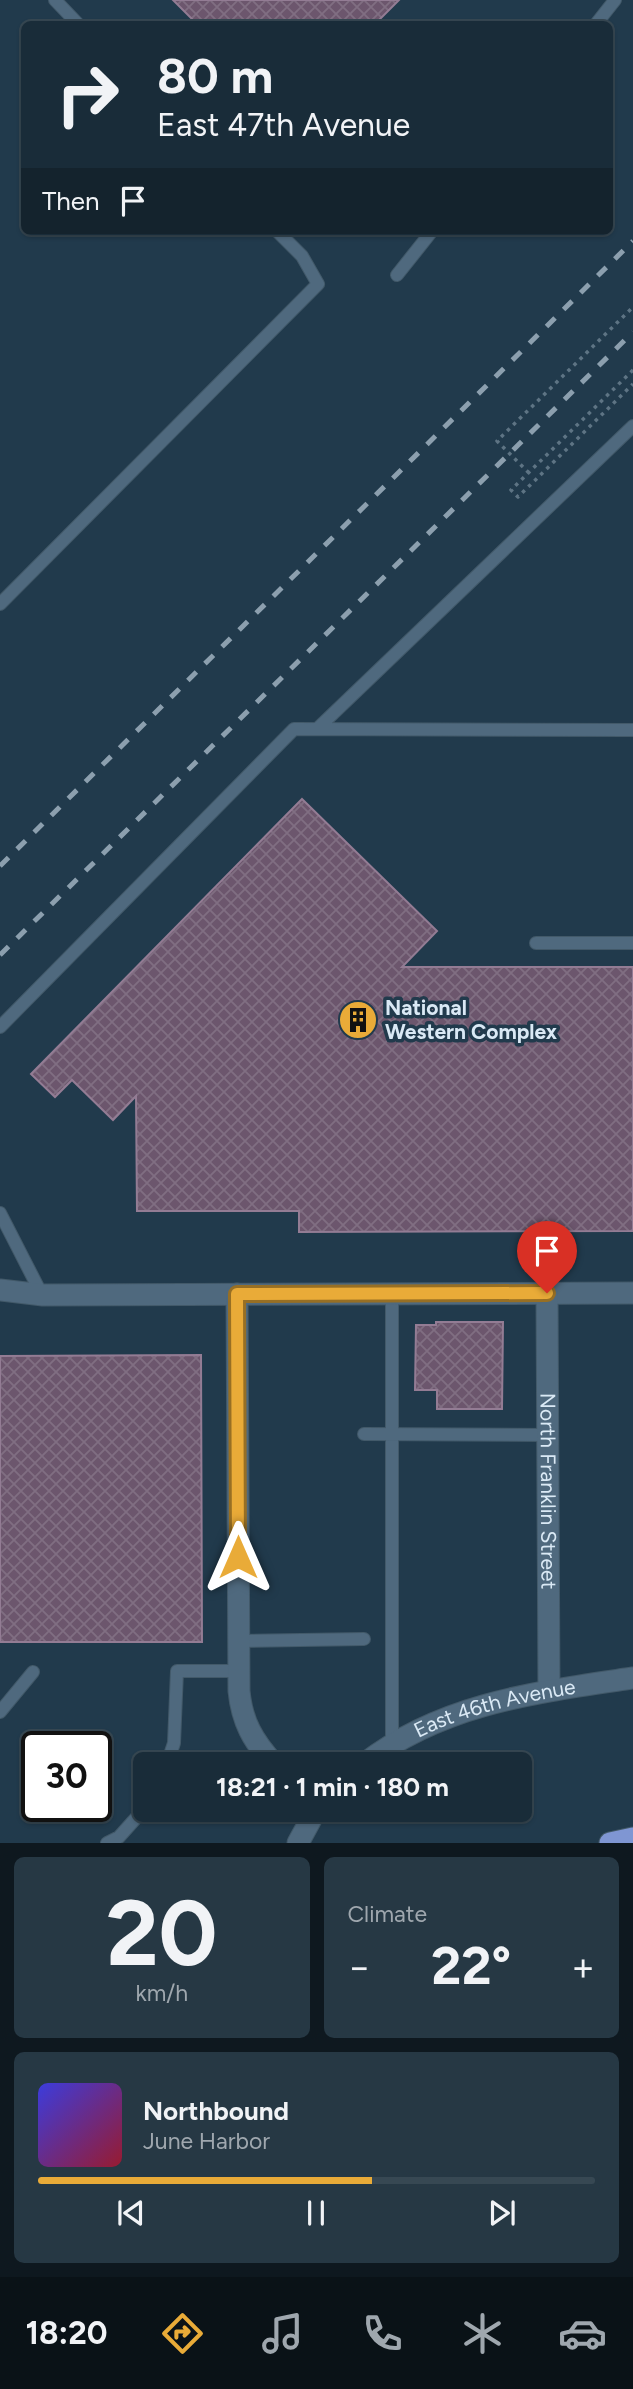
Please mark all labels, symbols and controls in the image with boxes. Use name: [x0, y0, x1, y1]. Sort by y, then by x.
text: 80 m: [157, 46, 273, 105]
icon: right: [42, 49, 133, 140]
text: East 47th Avenue: [157, 106, 410, 144]
icon: arrive: [114, 182, 152, 220]
text: Then: [42, 185, 100, 217]
place label: National Western Complex: [385, 995, 558, 1044]
building icon: National Western Complex: [337, 999, 379, 1041]
pin: [517, 1221, 577, 1293]
icon: arrive: [528, 1232, 566, 1270]
street label: North Franklin Street: [536, 1393, 561, 1589]
position arrow: [201, 1520, 275, 1594]
street label: East 46th Avenue: [410, 1674, 577, 1743]
speed limit sign: 30: [21, 1731, 112, 1822]
text: 18:21 · 1 min · 180 m: [216, 1771, 449, 1803]
text: 20: [106, 1879, 218, 1988]
text: Climate: [348, 1900, 427, 1928]
text: 22°: [431, 1935, 511, 1997]
text: −: [348, 1944, 371, 1990]
text: +: [571, 1944, 595, 1990]
text: km/h: [135, 1979, 188, 2007]
text: Northbound: [143, 2095, 289, 2127]
text: June Harbor: [143, 2127, 270, 2155]
icon: previous: [112, 2194, 150, 2232]
icon: pause: [297, 2194, 335, 2232]
icon: next: [483, 2194, 521, 2232]
icon: directions: [158, 2309, 207, 2358]
icon: music: [258, 2309, 307, 2358]
icon: phone: [358, 2309, 407, 2358]
icon: climate: [458, 2309, 507, 2358]
icon: car: [558, 2309, 607, 2358]
text: 18:20: [26, 2314, 107, 2352]

